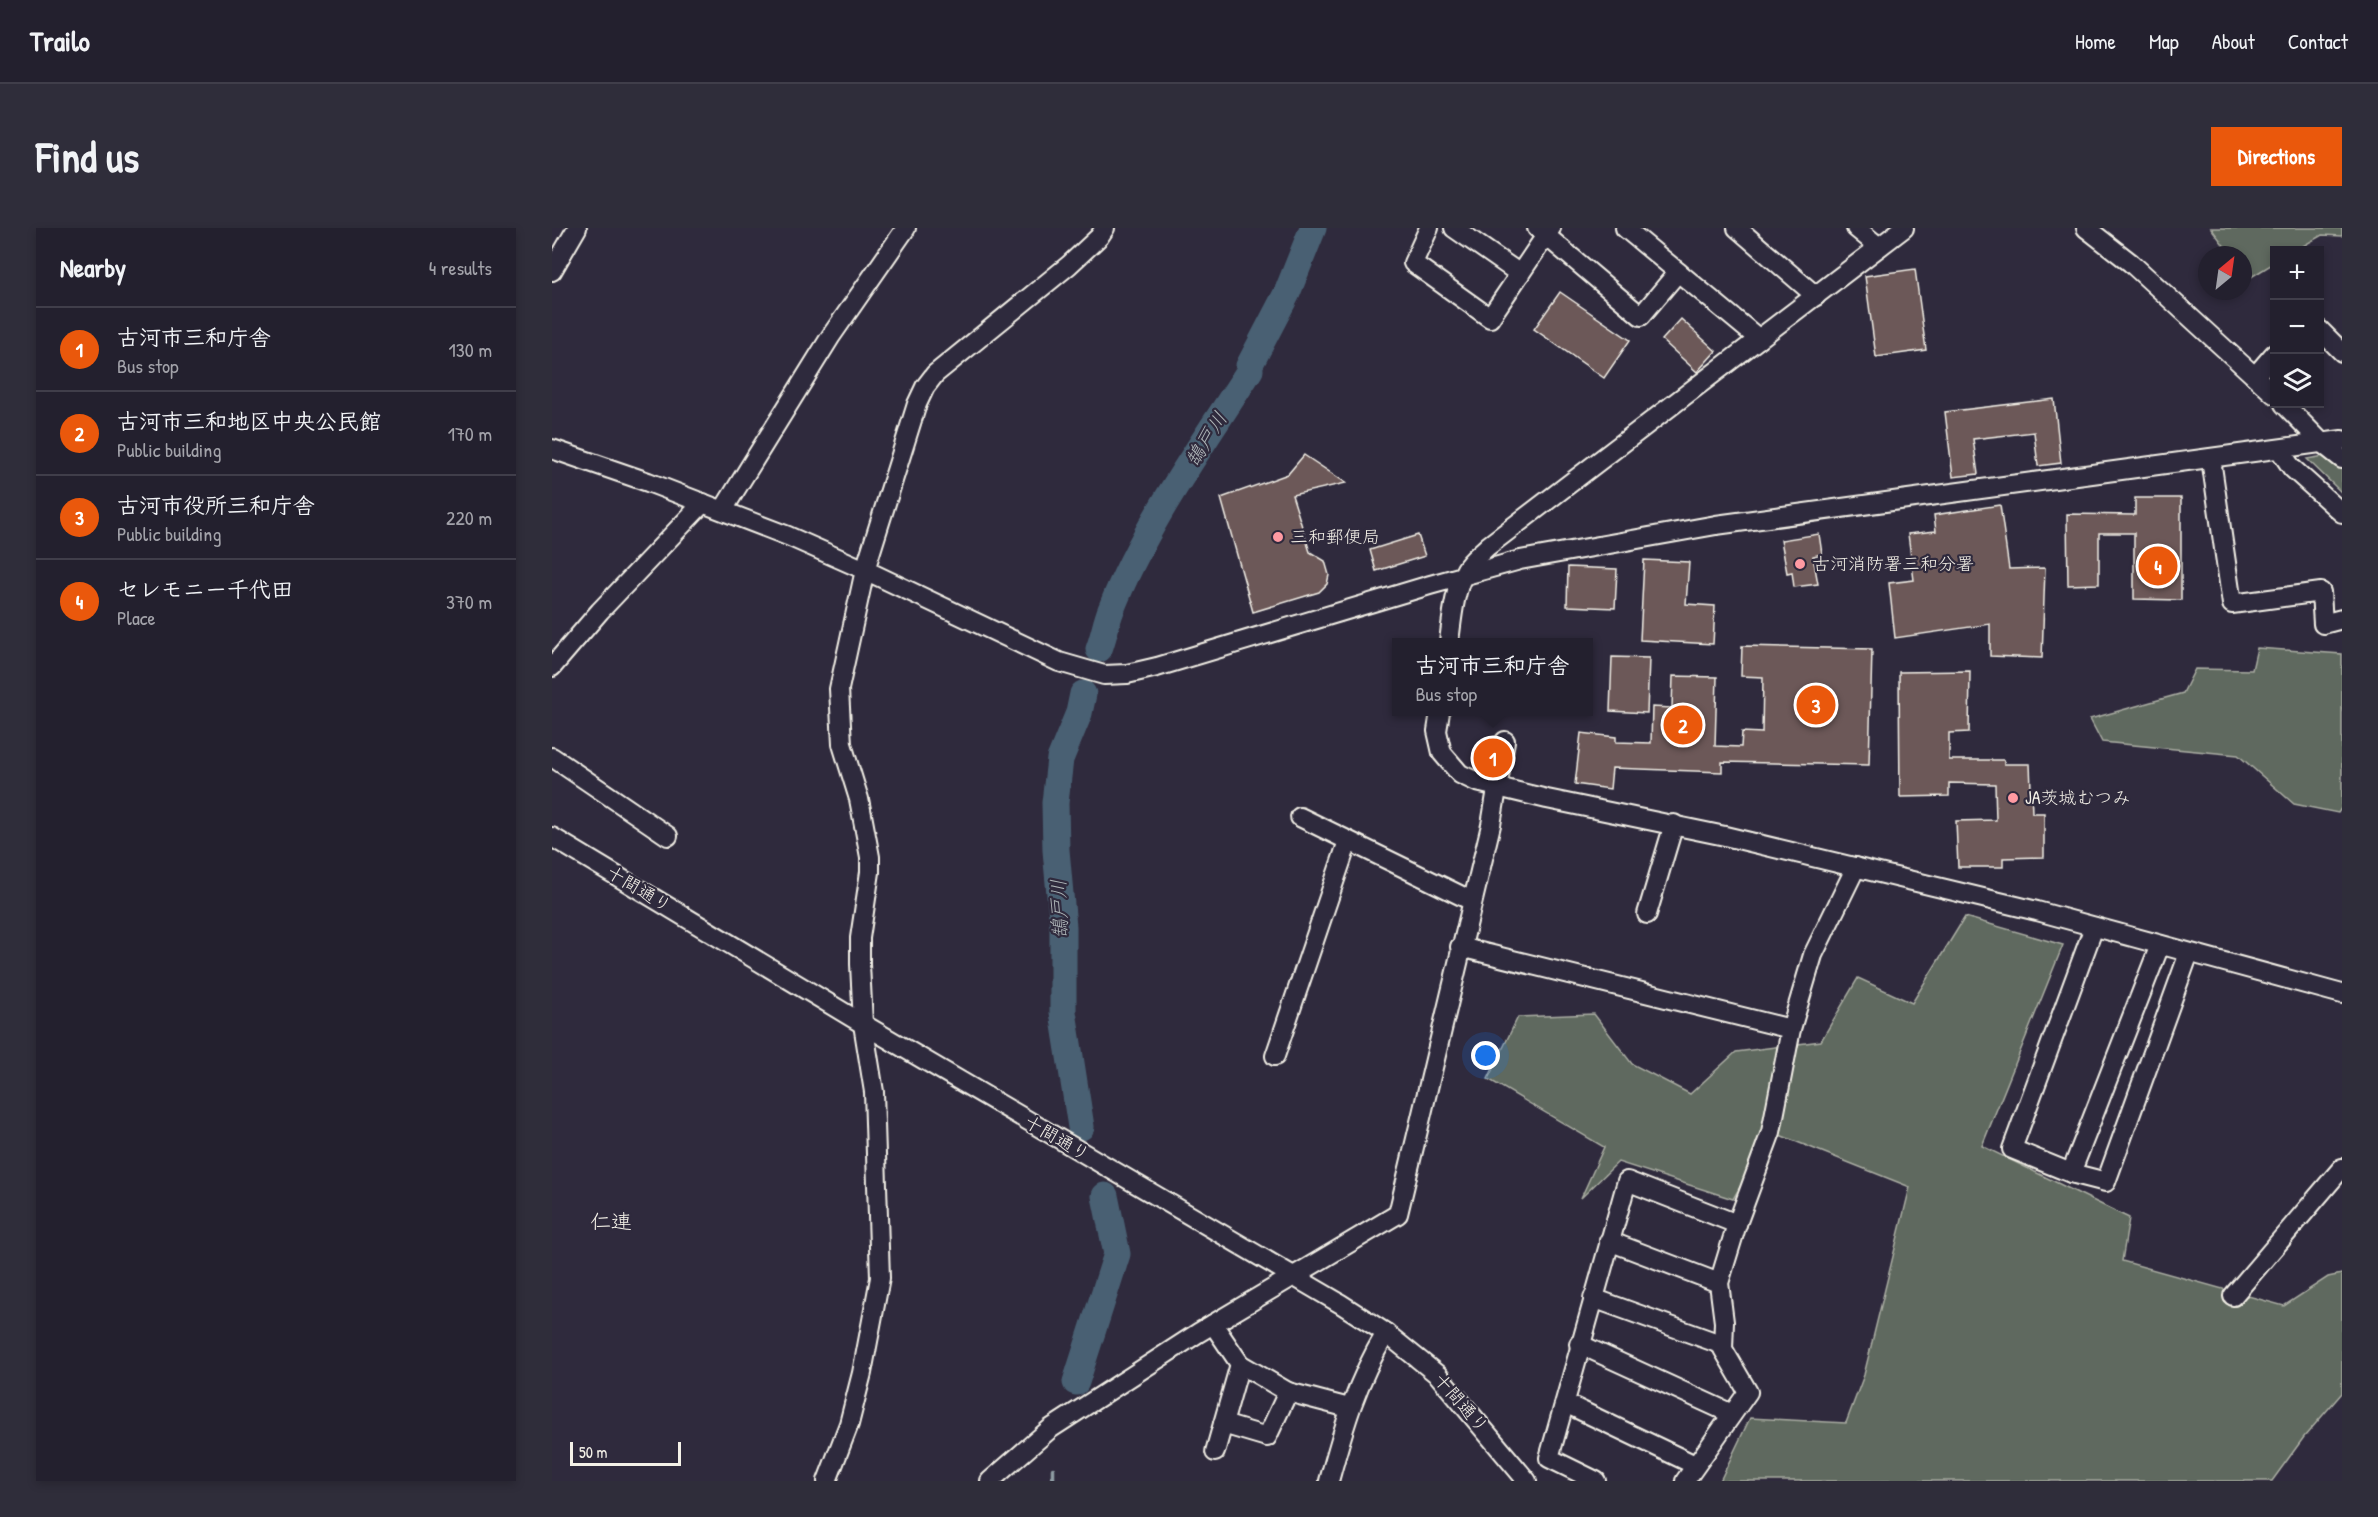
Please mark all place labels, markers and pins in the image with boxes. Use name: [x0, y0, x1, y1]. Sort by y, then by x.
place label: 三和郵便局: [1290, 524, 1380, 549]
marker: 三和郵便局: [1271, 530, 1285, 544]
pin: 4: [2138, 544, 2178, 588]
place label: 古河消防署三和分署: [1812, 551, 1974, 576]
marker: 古河消防署三和分署: [1793, 557, 1807, 571]
pin: 3: [1796, 682, 1836, 728]
pin: 2: [1664, 702, 1702, 748]
pin: 1: [1474, 736, 1512, 780]
place label: JA茨城むつみ: [2025, 785, 2130, 810]
marker: JA茨城むつみ: [2006, 791, 2020, 805]

